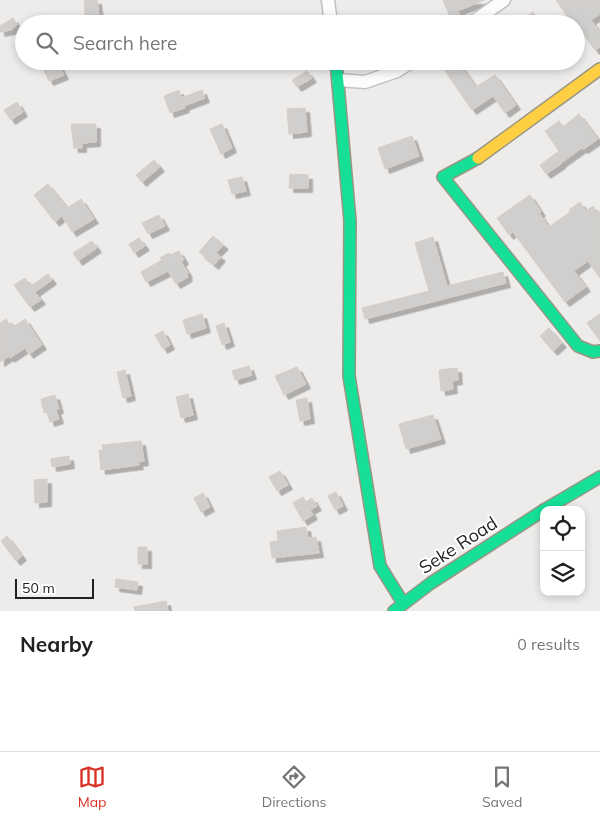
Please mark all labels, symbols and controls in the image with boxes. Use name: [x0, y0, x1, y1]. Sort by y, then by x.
search box: [15, 15, 585, 70]
icon: search: [33, 29, 61, 57]
text: Search here: [73, 31, 177, 55]
map controls: [540, 506, 585, 596]
button: locate: [540, 506, 585, 551]
street label: Seke Road: [415, 511, 501, 579]
button: layers: [540, 551, 585, 596]
scale bar: [15, 576, 94, 599]
text: 50 m: [22, 579, 55, 597]
text: Nearby: [20, 631, 93, 657]
text: 0 results: [517, 634, 580, 654]
tab: Map: [78, 763, 106, 811]
tab: Directions: [262, 763, 327, 811]
tab: Saved: [482, 763, 522, 811]

